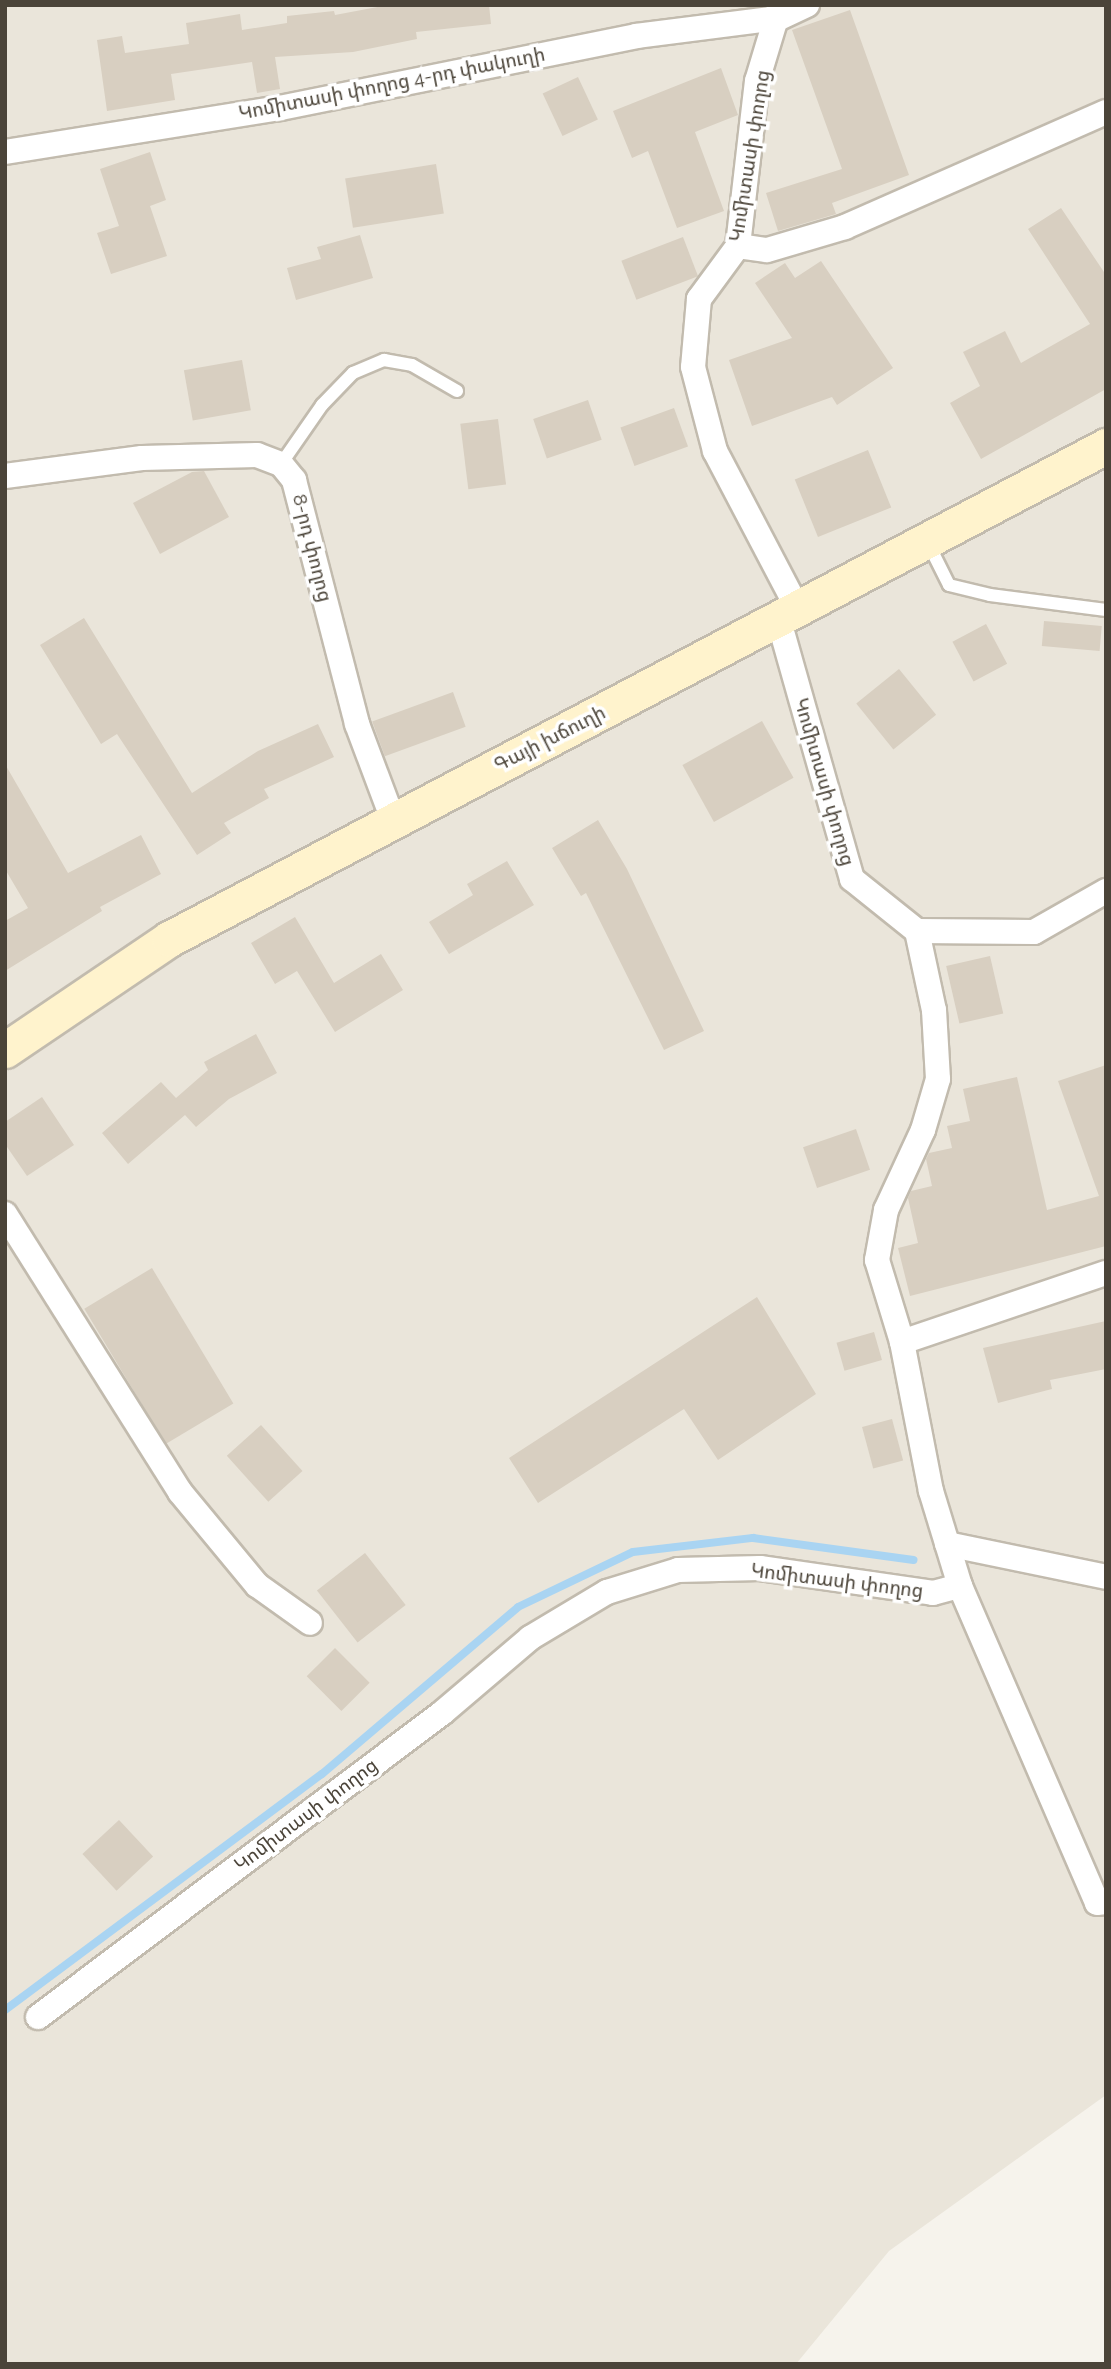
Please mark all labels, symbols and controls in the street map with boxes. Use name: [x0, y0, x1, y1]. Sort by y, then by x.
street label: Կոմիտասի փողոց 4-րդ փակուղի: [237, 43, 547, 125]
street label: Կոմիտասի փողոց: [725, 69, 775, 243]
street label: 8-րդ փողոց: [288, 492, 336, 604]
street label: Կոմիտասի փողոց: [789, 696, 859, 868]
street label: Գայի խճուղի: [491, 701, 609, 777]
street label: Կոմիտասի փողոց: [750, 1559, 924, 1603]
street label: Կոմիտասի փողոց: [230, 1754, 382, 1876]

